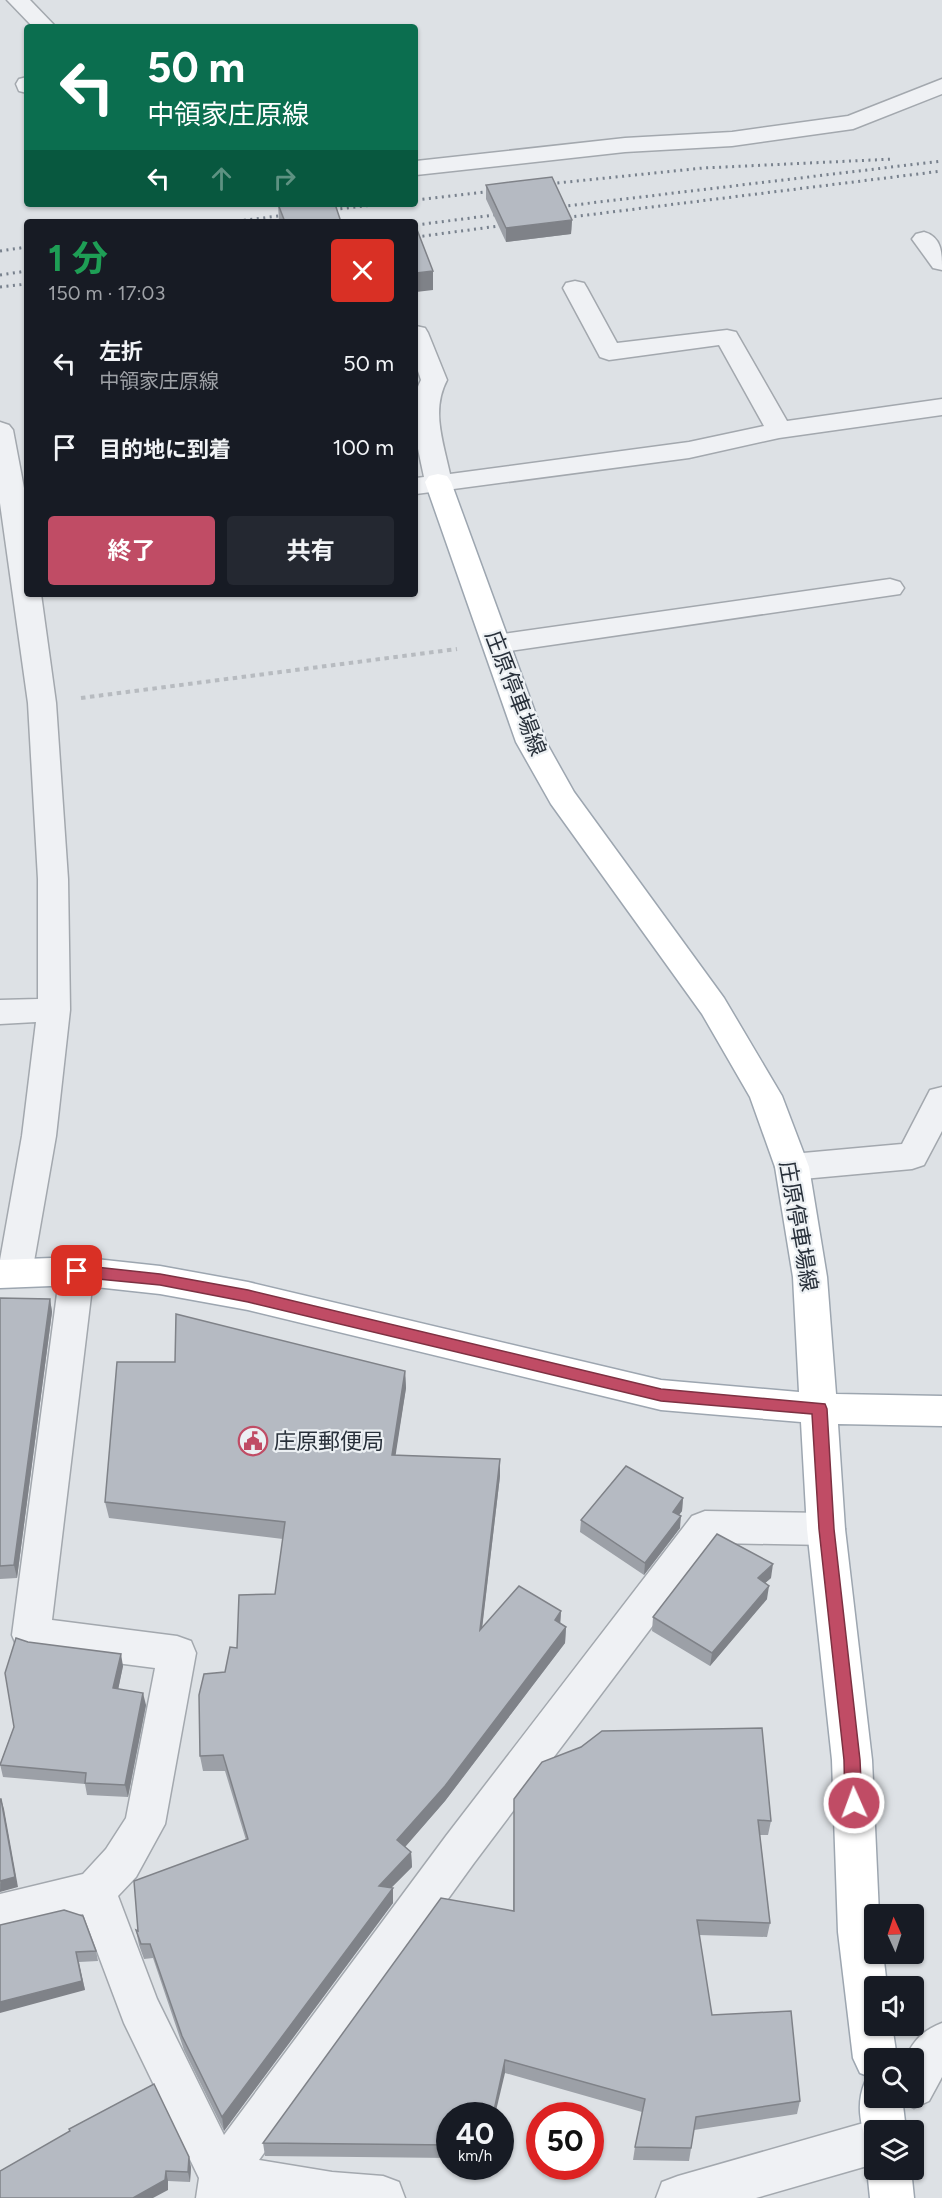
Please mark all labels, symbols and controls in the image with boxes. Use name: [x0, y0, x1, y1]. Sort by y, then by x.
text: 50 m: [147, 42, 245, 93]
icon: left: [48, 48, 126, 126]
text: 中領家庄原線: [147, 98, 309, 131]
icon: left: [142, 162, 175, 195]
icon: ahead: [205, 162, 238, 195]
icon: right: [268, 162, 301, 195]
text: 1 分: [48, 237, 108, 280]
button: close: [331, 239, 394, 302]
text: 150 m · 17:03: [48, 281, 165, 305]
text: 左折: [99, 338, 143, 365]
icon: left: [48, 347, 81, 380]
text: 50 m: [343, 350, 394, 377]
text: 中領家庄原線: [99, 369, 219, 393]
icon: arrive: [48, 431, 81, 464]
text: 100 m: [333, 434, 394, 461]
text: 目的地に到着: [99, 436, 231, 463]
button: 終了: [48, 516, 215, 585]
button: 共有: [227, 516, 394, 585]
street label: 庄原停車場線: [479, 627, 552, 760]
street label: 庄原停車場線: [774, 1159, 823, 1293]
pin: [51, 1245, 102, 1296]
icon: arrive: [60, 1254, 93, 1287]
public building icon: 庄原郵便局: [237, 1425, 269, 1457]
place label: 庄原郵便局: [274, 1428, 384, 1455]
position arrow: [822, 1771, 886, 1835]
north arrow: [864, 1904, 924, 1964]
map controls: [864, 1904, 924, 2180]
button: sound: [864, 1976, 924, 2036]
button: search: [864, 2048, 924, 2108]
speed limit sign: 50: [526, 2102, 604, 2180]
text: 40: [456, 2115, 494, 2152]
button: layers: [864, 2120, 924, 2180]
text: km/h: [458, 2147, 492, 2165]

